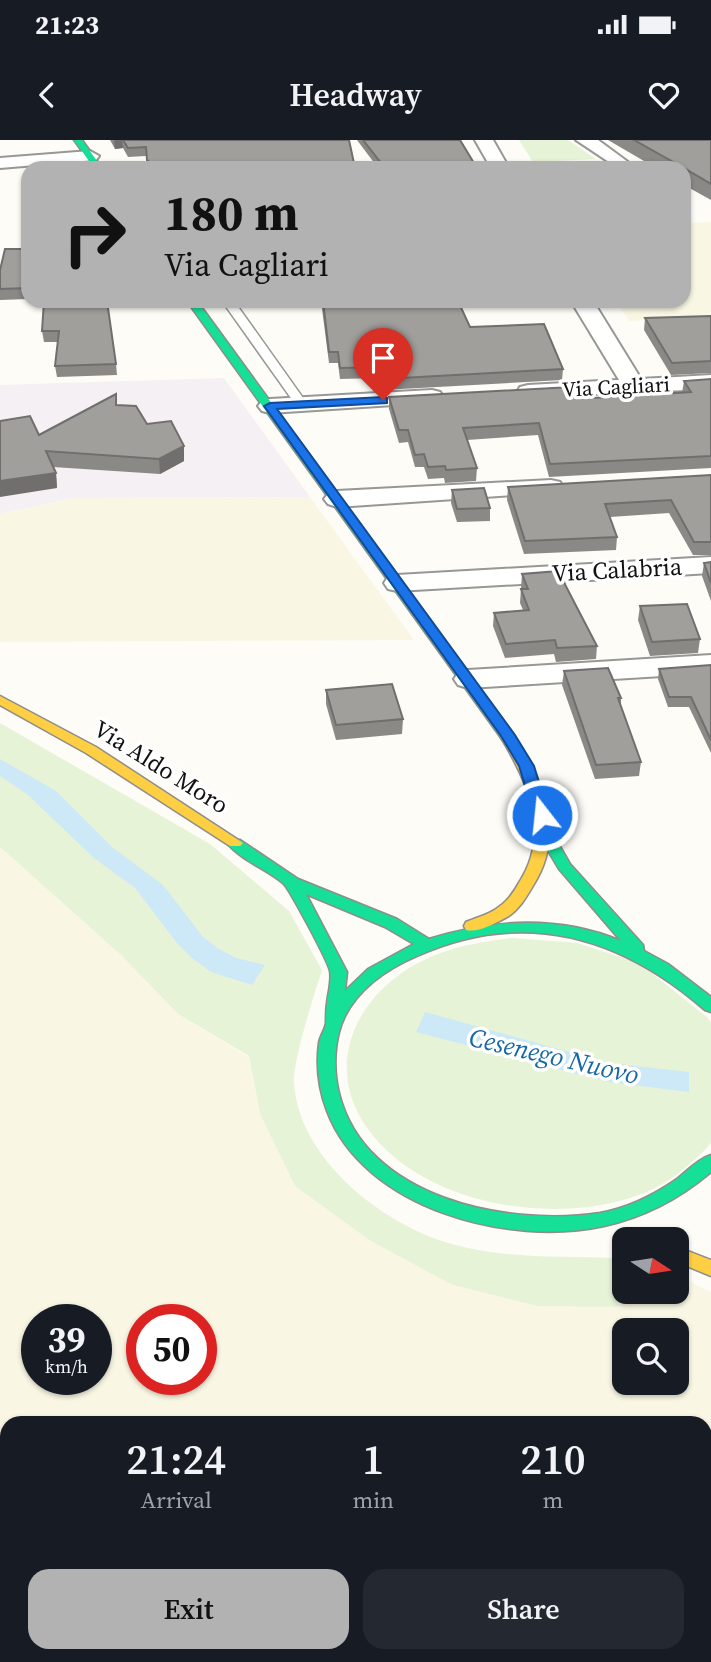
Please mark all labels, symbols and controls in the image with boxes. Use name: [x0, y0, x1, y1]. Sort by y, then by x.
text: 21:23: [35, 7, 99, 43]
text: Headway: [289, 73, 422, 117]
icon: back: [28, 76, 66, 114]
icon: heart: [645, 76, 683, 114]
text: 180 m: [164, 179, 299, 246]
icon: right: [49, 189, 140, 280]
text: Via Cagliari: [164, 243, 329, 287]
pin: [353, 328, 413, 400]
icon: arrive: [364, 339, 402, 377]
street label: Via Cagliari: [561, 369, 671, 404]
street label: Via Calabria: [551, 550, 684, 589]
street label: Via Aldo Moro: [88, 712, 235, 821]
position arrow: [505, 778, 579, 852]
water label: Cesenego Nuovo: [466, 1019, 642, 1093]
north arrow: [612, 1227, 690, 1304]
map controls: [612, 1227, 689, 1395]
speed limit sign: 50: [126, 1304, 217, 1395]
text: 39: [48, 1316, 85, 1364]
button: search: [612, 1318, 689, 1395]
text: km/h: [45, 1354, 88, 1379]
text: 21:24: [126, 1430, 226, 1488]
text: 1: [362, 1430, 384, 1488]
text: 210: [520, 1430, 586, 1488]
text: Arrival: [141, 1484, 212, 1516]
text: min: [352, 1484, 394, 1516]
text: m: [543, 1484, 563, 1516]
button: Exit: [28, 1569, 349, 1649]
button: Share: [363, 1569, 684, 1649]

